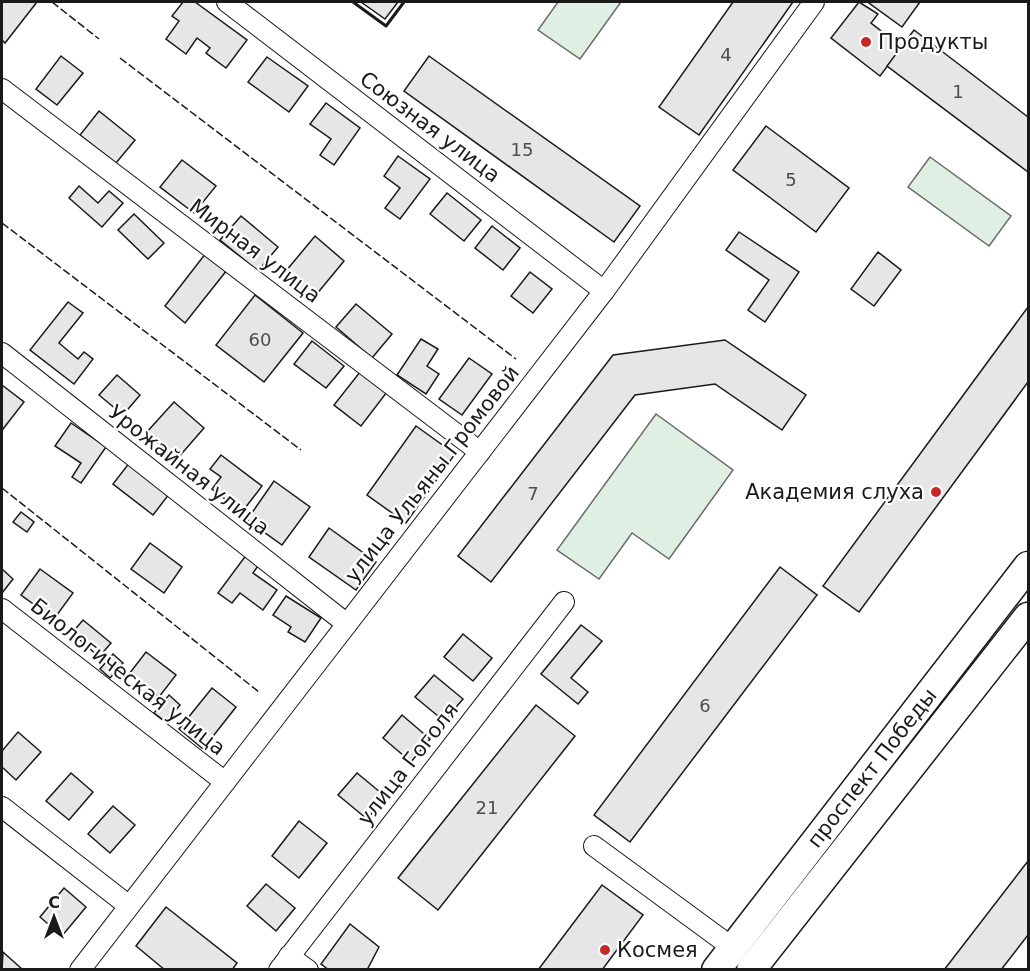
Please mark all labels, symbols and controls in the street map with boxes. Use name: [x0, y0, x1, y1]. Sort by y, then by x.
place label: Продукты: [878, 30, 988, 54]
marker: Продукты: [859, 35, 873, 49]
house number: 4: [720, 44, 732, 65]
street label: Союзная улица: [355, 67, 505, 187]
house number: 1: [952, 81, 964, 102]
house number: 15: [511, 139, 533, 160]
house number: 5: [785, 169, 797, 190]
street label: Мирная улица: [185, 194, 325, 308]
house number: 60: [249, 329, 271, 350]
street label: улица Ульяны Громовой: [340, 361, 524, 587]
street label: Урожайная улица: [104, 400, 274, 540]
place label: Академия слуха: [745, 480, 924, 504]
house number: 7: [527, 483, 539, 504]
marker: Академия слуха: [929, 485, 943, 499]
street label: Биологическая улица: [26, 594, 230, 760]
street label: проспект Победы: [802, 684, 942, 852]
house number: 6: [699, 695, 711, 716]
street label: улица Гоголя: [353, 698, 463, 830]
house number: 21: [476, 797, 498, 818]
north arrow: [24, 887, 84, 947]
text: С: [48, 893, 60, 912]
place label: Космея: [617, 938, 698, 962]
marker: Космея: [598, 943, 612, 957]

